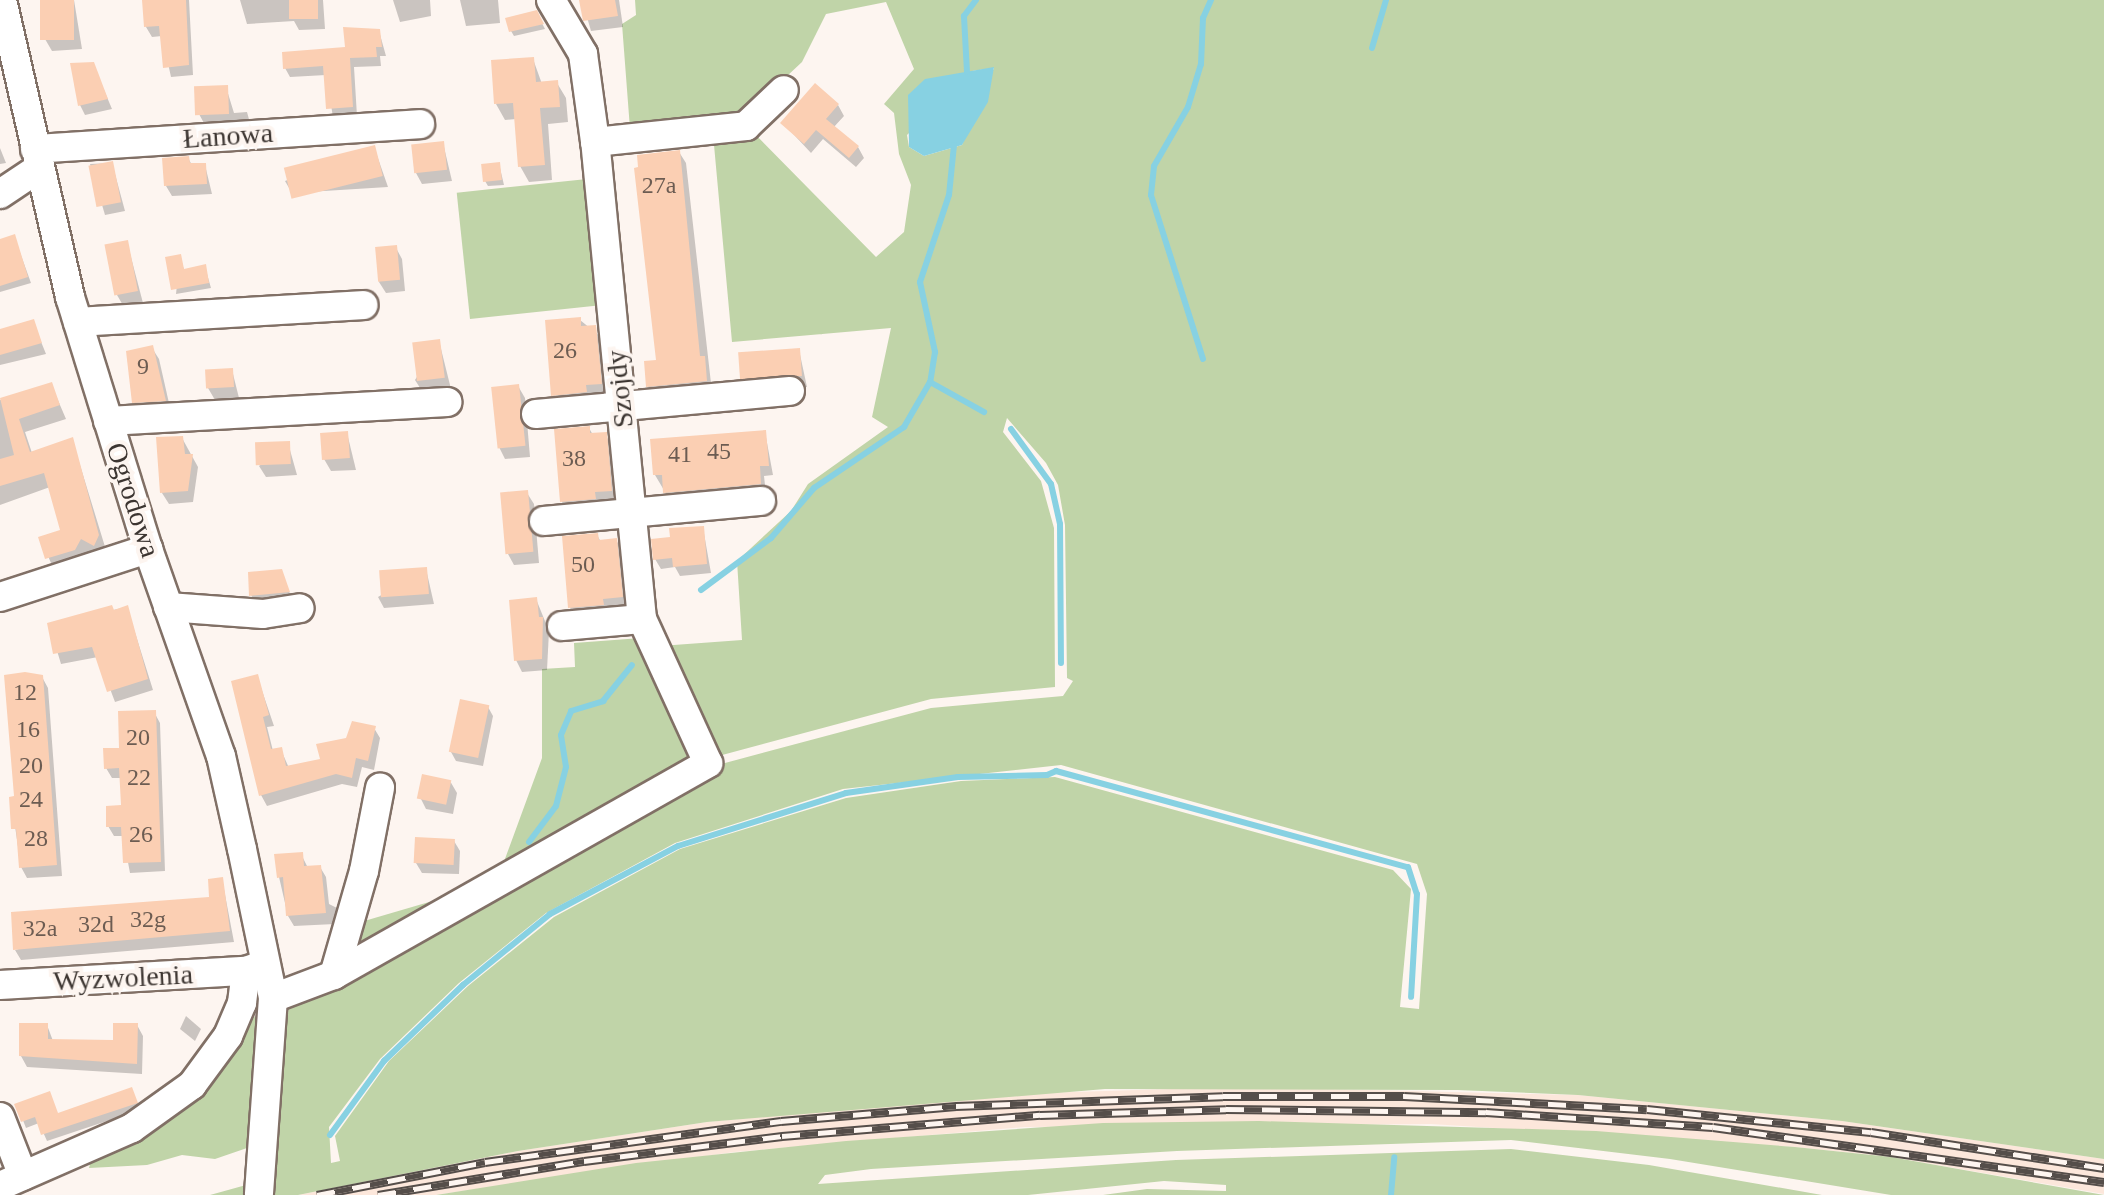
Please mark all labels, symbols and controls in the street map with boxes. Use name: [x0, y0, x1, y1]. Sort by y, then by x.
street label: Łanowa: [182, 116, 274, 156]
house number: 27a: [642, 172, 676, 200]
house number: 26: [553, 337, 577, 365]
street label: Szojdy: [599, 349, 641, 429]
house number: 9: [137, 353, 149, 381]
house number: 45: [707, 438, 731, 466]
street label: Ogrodowa: [99, 439, 167, 561]
house number: 41: [668, 441, 692, 469]
house number: 38: [562, 445, 586, 473]
house number: 50: [571, 551, 595, 579]
house number: 12: [13, 679, 37, 707]
house number: 16: [16, 716, 40, 744]
house number: 20: [126, 724, 150, 752]
house number: 20: [19, 752, 43, 780]
house number: 22: [127, 764, 151, 792]
house number: 24: [19, 786, 43, 814]
house number: 26: [129, 821, 153, 849]
house number: 28: [24, 825, 48, 853]
house number: 32g: [130, 906, 166, 934]
house number: 32d: [78, 911, 114, 939]
house number: 32a: [23, 915, 57, 943]
street label: Wyzwolenia: [52, 958, 194, 998]

